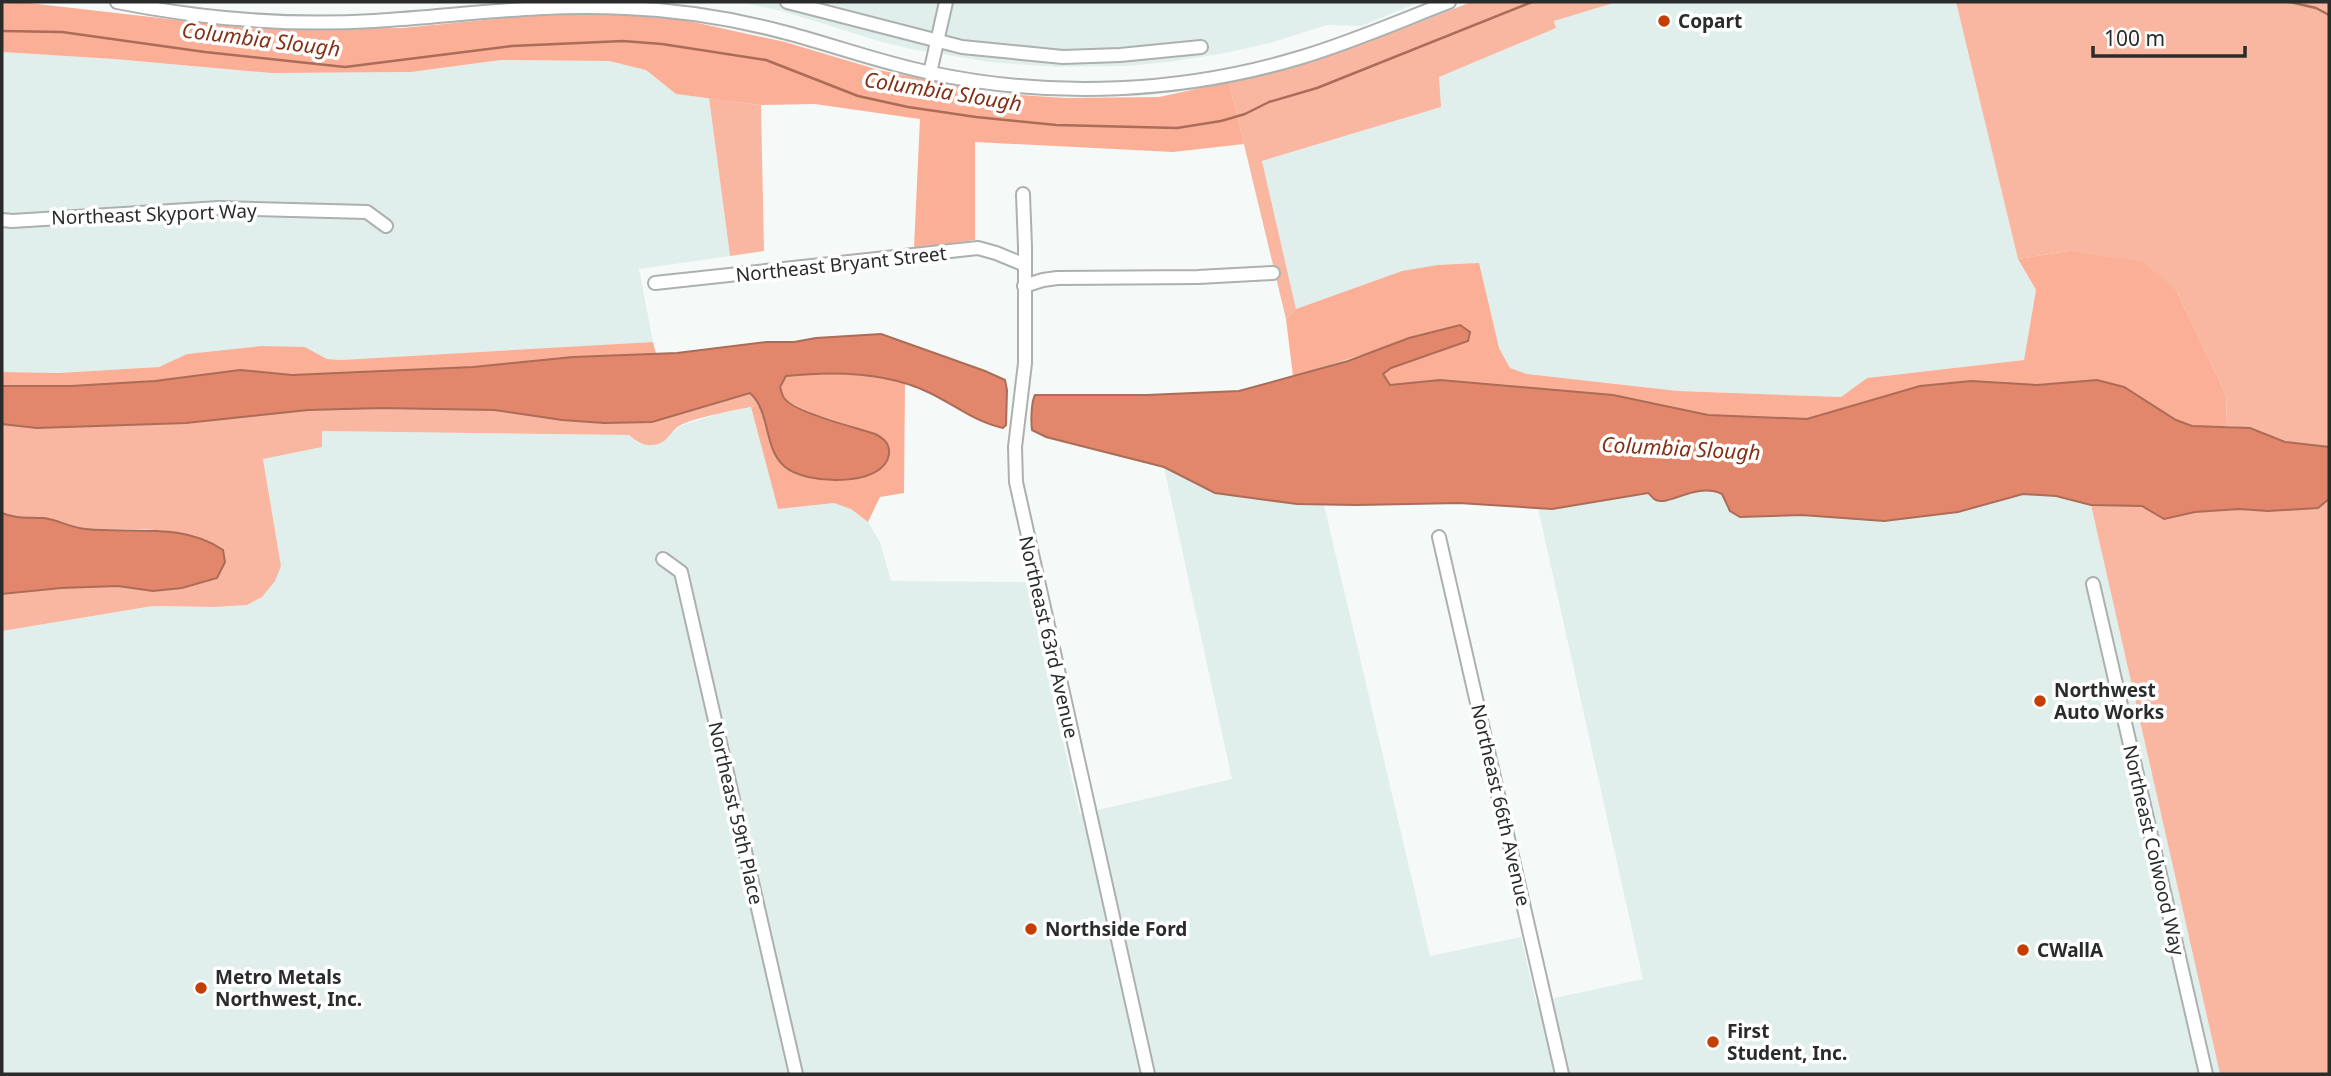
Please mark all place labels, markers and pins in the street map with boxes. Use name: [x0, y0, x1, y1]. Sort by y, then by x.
place label: Copart: [1678, 8, 1742, 34]
marker: Copart: [1656, 13, 1672, 29]
place label: Northwest Auto Works: [2054, 677, 2164, 725]
marker: Northwest Auto Works: [2032, 693, 2048, 709]
place label: Northside Ford: [1045, 916, 1187, 942]
marker: Northside Ford: [1023, 921, 1039, 937]
place label: CWallA: [2037, 937, 2104, 963]
marker: CWallA: [2015, 942, 2031, 958]
place label: Metro Metals Northwest, Inc.: [215, 964, 362, 1012]
marker: Metro Metals Northwest, Inc.: [193, 980, 209, 996]
place label: First Student, Inc.: [1727, 1018, 1847, 1066]
marker: First Student, Inc.: [1705, 1034, 1721, 1050]

